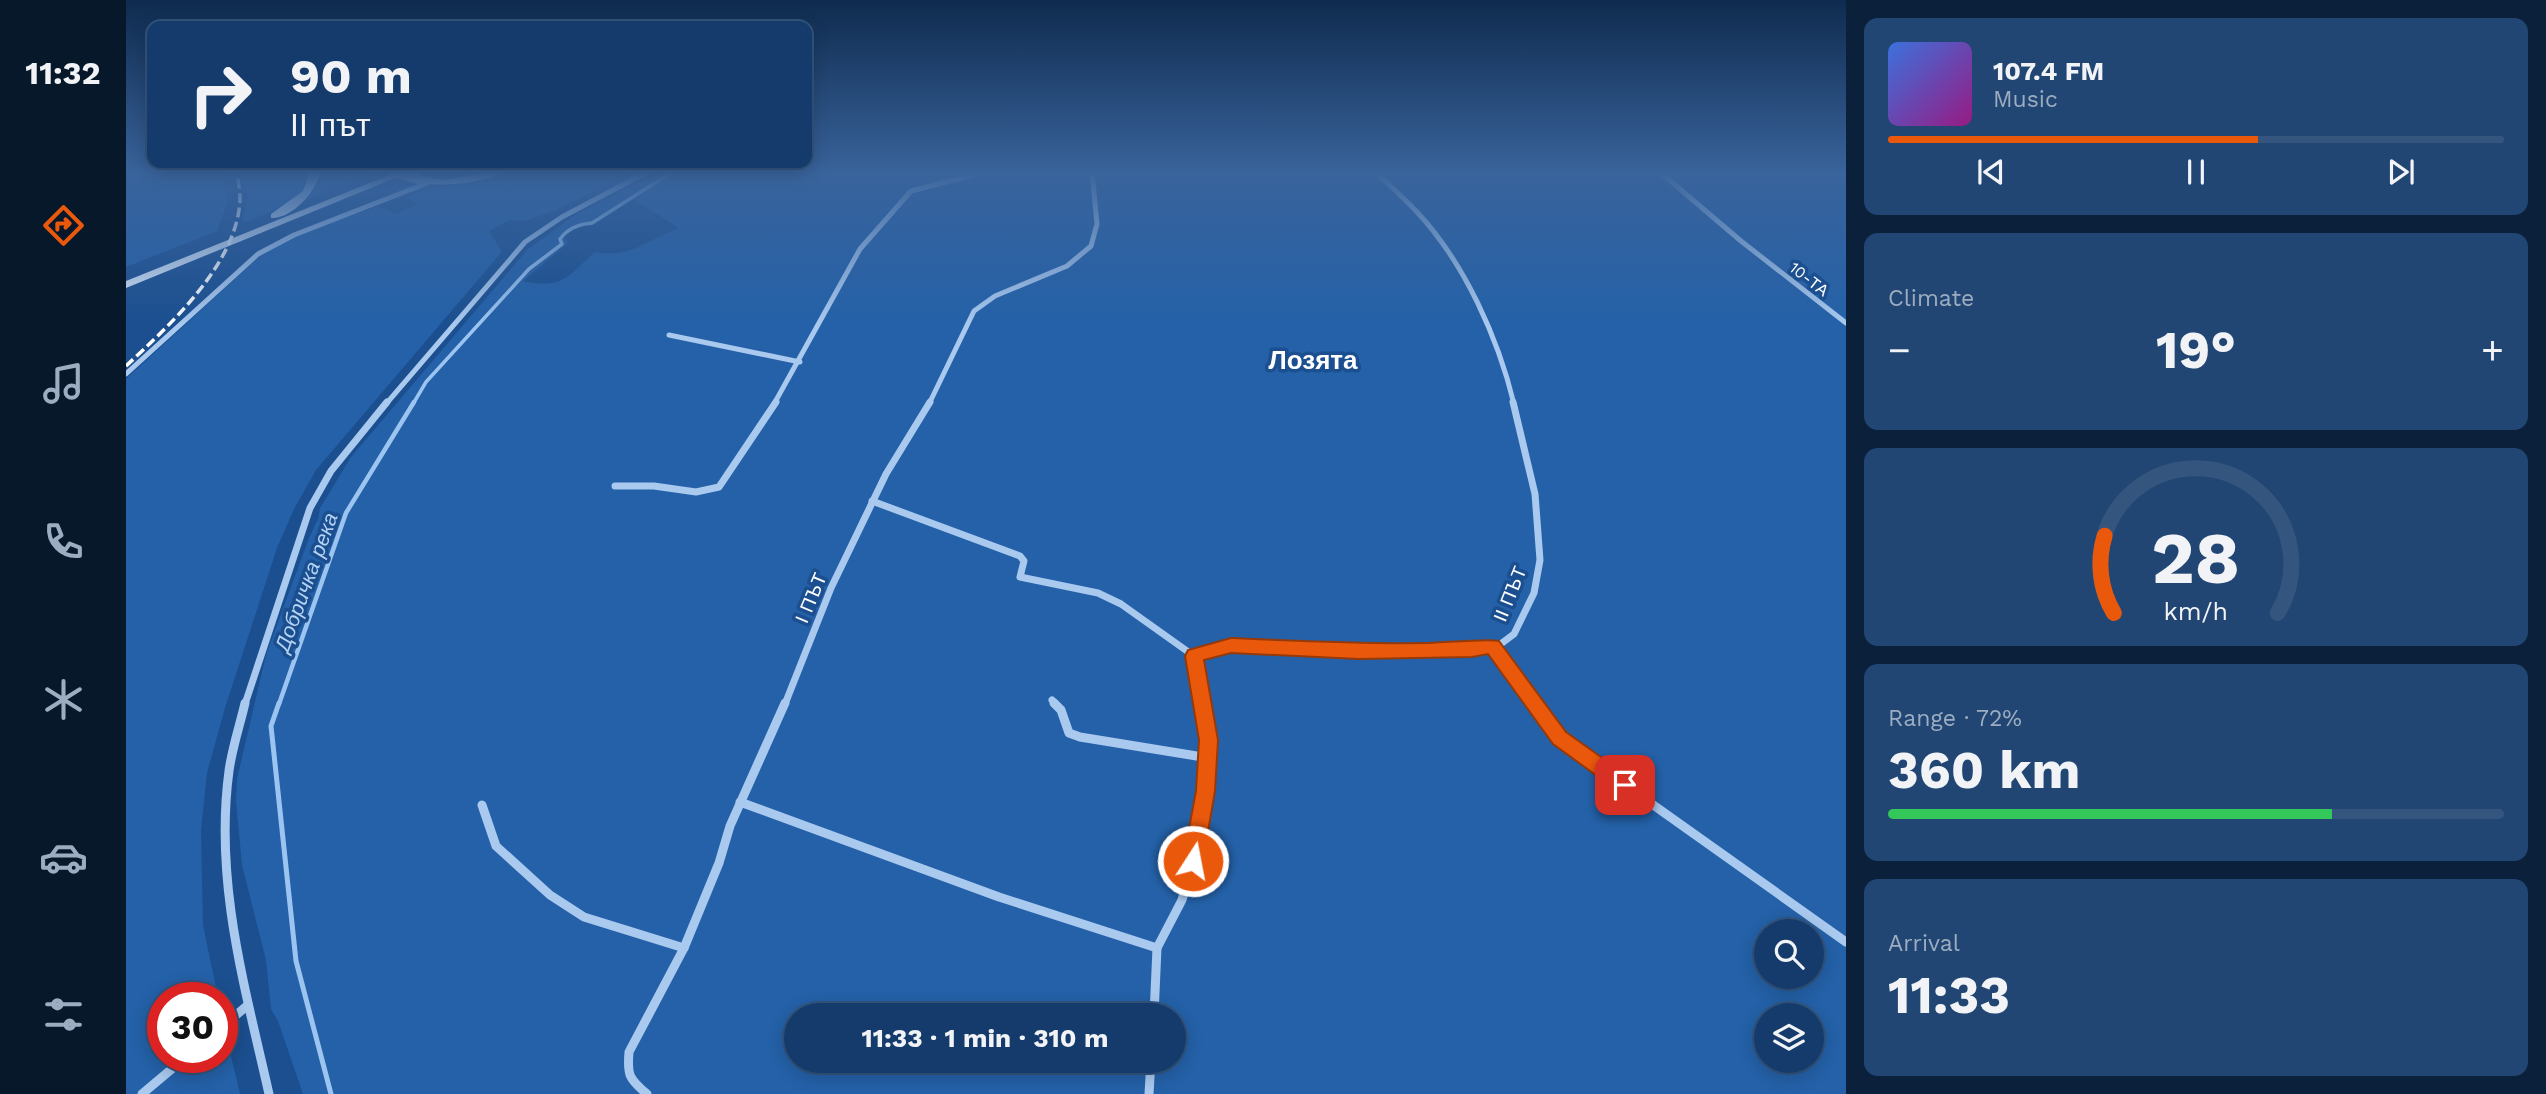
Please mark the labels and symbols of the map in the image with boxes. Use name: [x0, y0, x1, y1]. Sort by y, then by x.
street label: 10-ТА: [1786, 258, 1833, 300]
district label: Лозята: [1268, 345, 1358, 375]
water label: Добричка река: [269, 509, 343, 657]
street label: ІІ ПЪТ: [1489, 563, 1532, 625]
street label: І ПЪТ: [790, 569, 832, 626]
pin: [1595, 755, 1655, 815]
position arrow: [1156, 824, 1230, 898]
speed limit sign: 30: [147, 982, 238, 1073]

